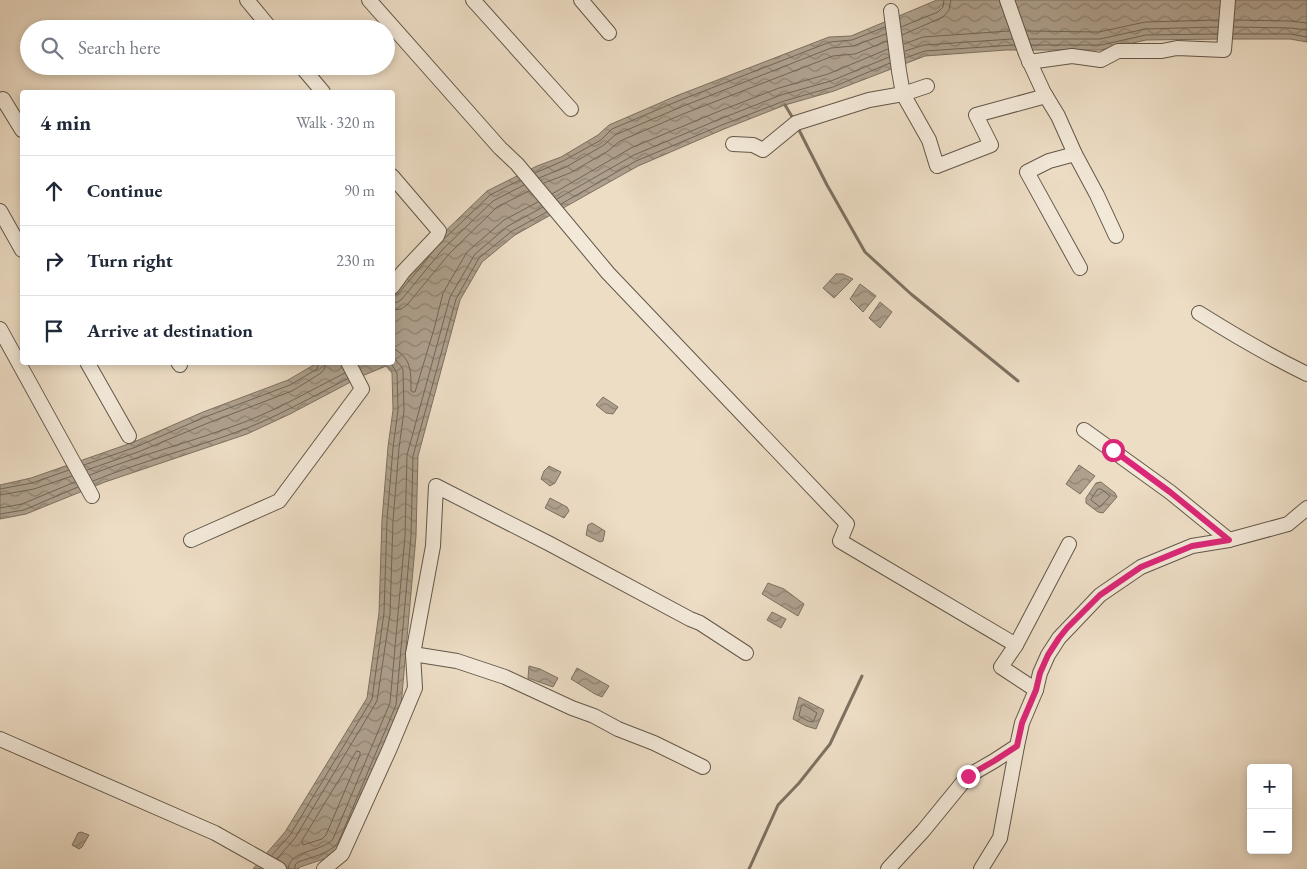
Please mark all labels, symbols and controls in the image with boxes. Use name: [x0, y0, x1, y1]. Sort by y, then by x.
search box: [20, 20, 395, 75]
icon: search: [38, 34, 66, 62]
text: Search here: [78, 35, 160, 60]
text: 4 min: [40, 109, 91, 136]
text: Walk · 320 m: [296, 112, 375, 133]
icon: ahead: [40, 177, 68, 205]
text: Continue: [87, 178, 162, 203]
text: 90 m: [344, 180, 375, 201]
icon: right: [40, 247, 68, 275]
text: Turn right: [87, 248, 173, 273]
text: 230 m: [336, 250, 375, 271]
icon: arrive: [40, 317, 68, 345]
text: Arrive at destination: [87, 318, 253, 343]
route start: [1102, 439, 1125, 462]
map controls: [1247, 764, 1292, 854]
button: +: [1247, 764, 1292, 809]
route end: [957, 765, 980, 788]
button: −: [1247, 809, 1292, 854]

